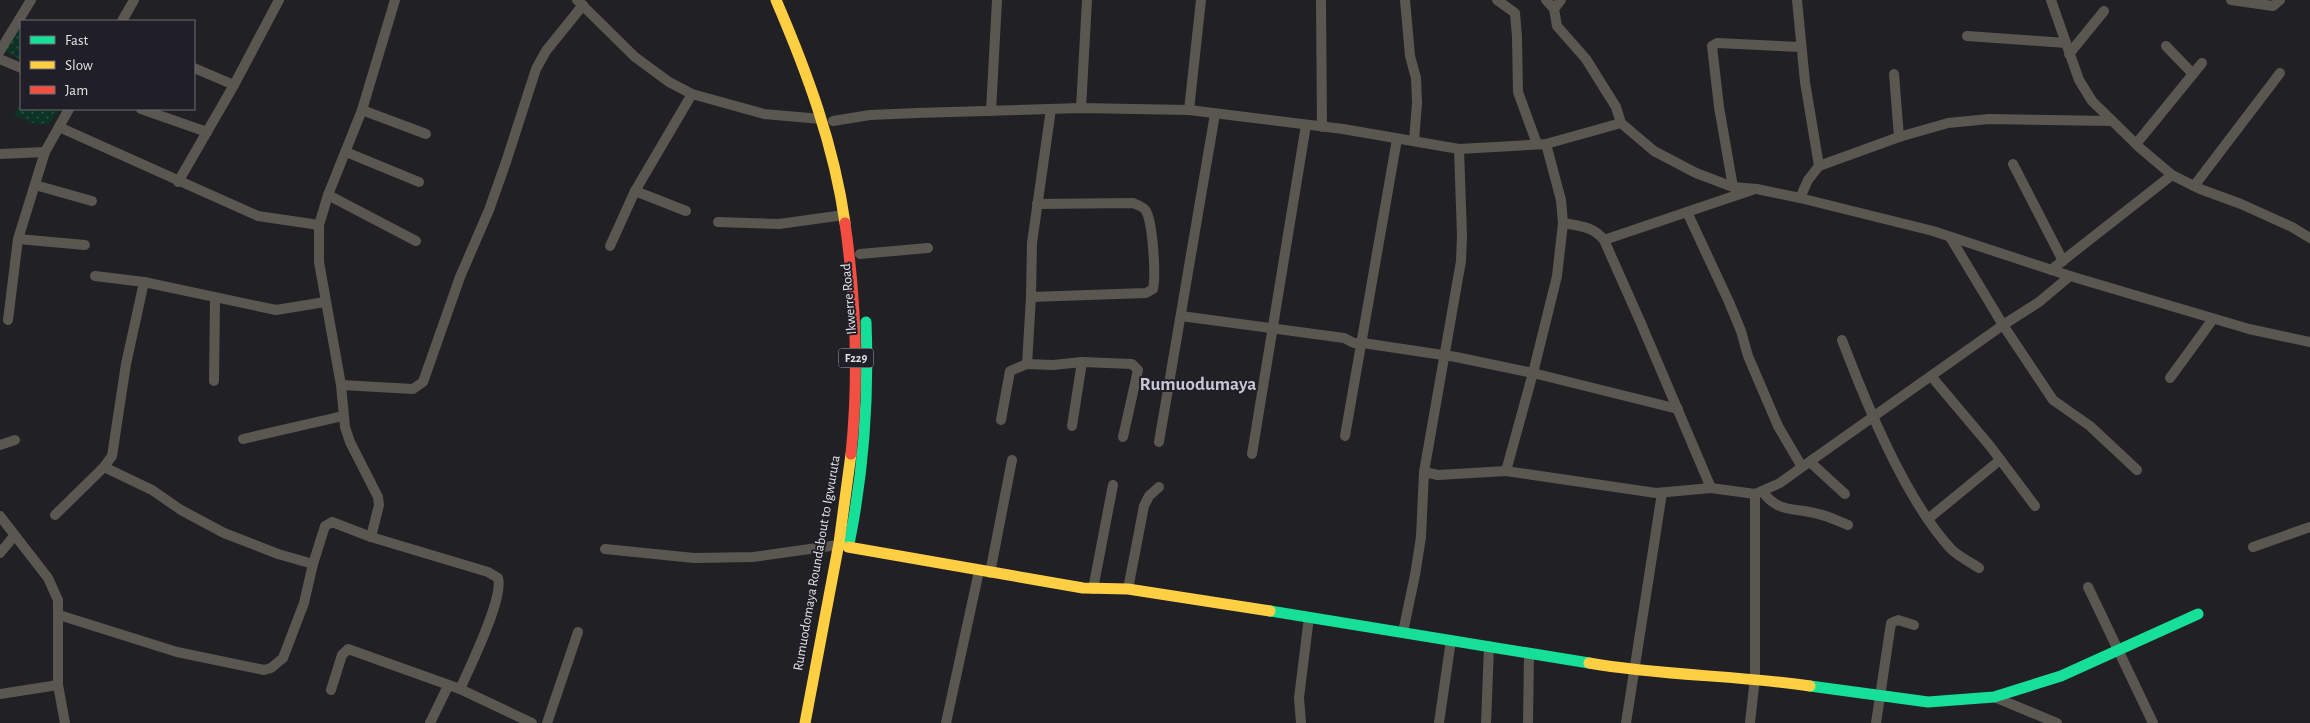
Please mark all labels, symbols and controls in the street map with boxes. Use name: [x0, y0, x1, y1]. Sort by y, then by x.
legend: [20, 20, 195, 110]
text: Fast: [65, 33, 89, 48]
text: Slow: [65, 58, 93, 73]
text: Jam: [65, 83, 88, 98]
street label: Ikwerre Road: [839, 263, 859, 335]
road number: F229: [838, 348, 874, 368]
district label: Rumuodumaya: [1140, 375, 1256, 394]
street label: Rumuodomaya Roundabout to Igwuruta: [791, 454, 843, 672]

